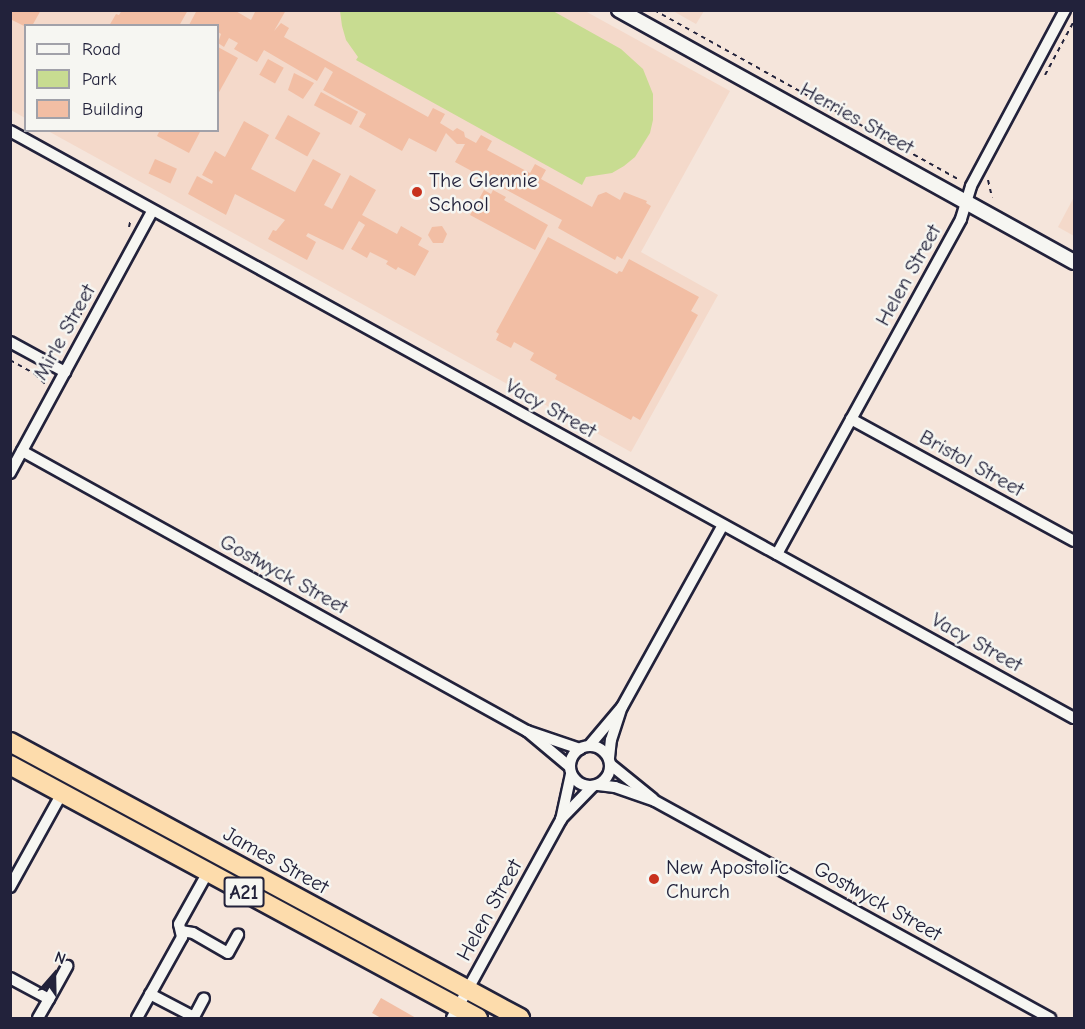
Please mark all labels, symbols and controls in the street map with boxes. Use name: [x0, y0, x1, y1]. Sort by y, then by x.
legend: [24, 24, 219, 132]
text: Road: [82, 39, 121, 60]
text: Park: [82, 69, 116, 90]
street label: Herries Street: [796, 76, 918, 160]
text: Building: [82, 99, 144, 120]
place label: The Glennie School: [429, 167, 537, 217]
marker: The Glennie School: [410, 185, 424, 199]
street label: Helen Street: [870, 220, 946, 330]
street label: Mirle Street: [27, 280, 101, 384]
street label: Vacy Street: [501, 373, 601, 443]
street label: Bristol Street: [915, 424, 1029, 502]
street label: Gostwyck Street: [216, 528, 352, 620]
street label: Vacy Street: [927, 607, 1027, 677]
street label: James Street: [219, 821, 333, 899]
place label: New Apostolic Church: [666, 854, 789, 904]
street label: Helen Street: [451, 855, 527, 965]
street label: Gostwyck Street: [810, 855, 946, 947]
marker: New Apostolic Church: [647, 872, 661, 886]
road number: A21: [223, 875, 265, 909]
north arrow: [24, 945, 84, 1005]
text: N: [52, 948, 68, 968]

